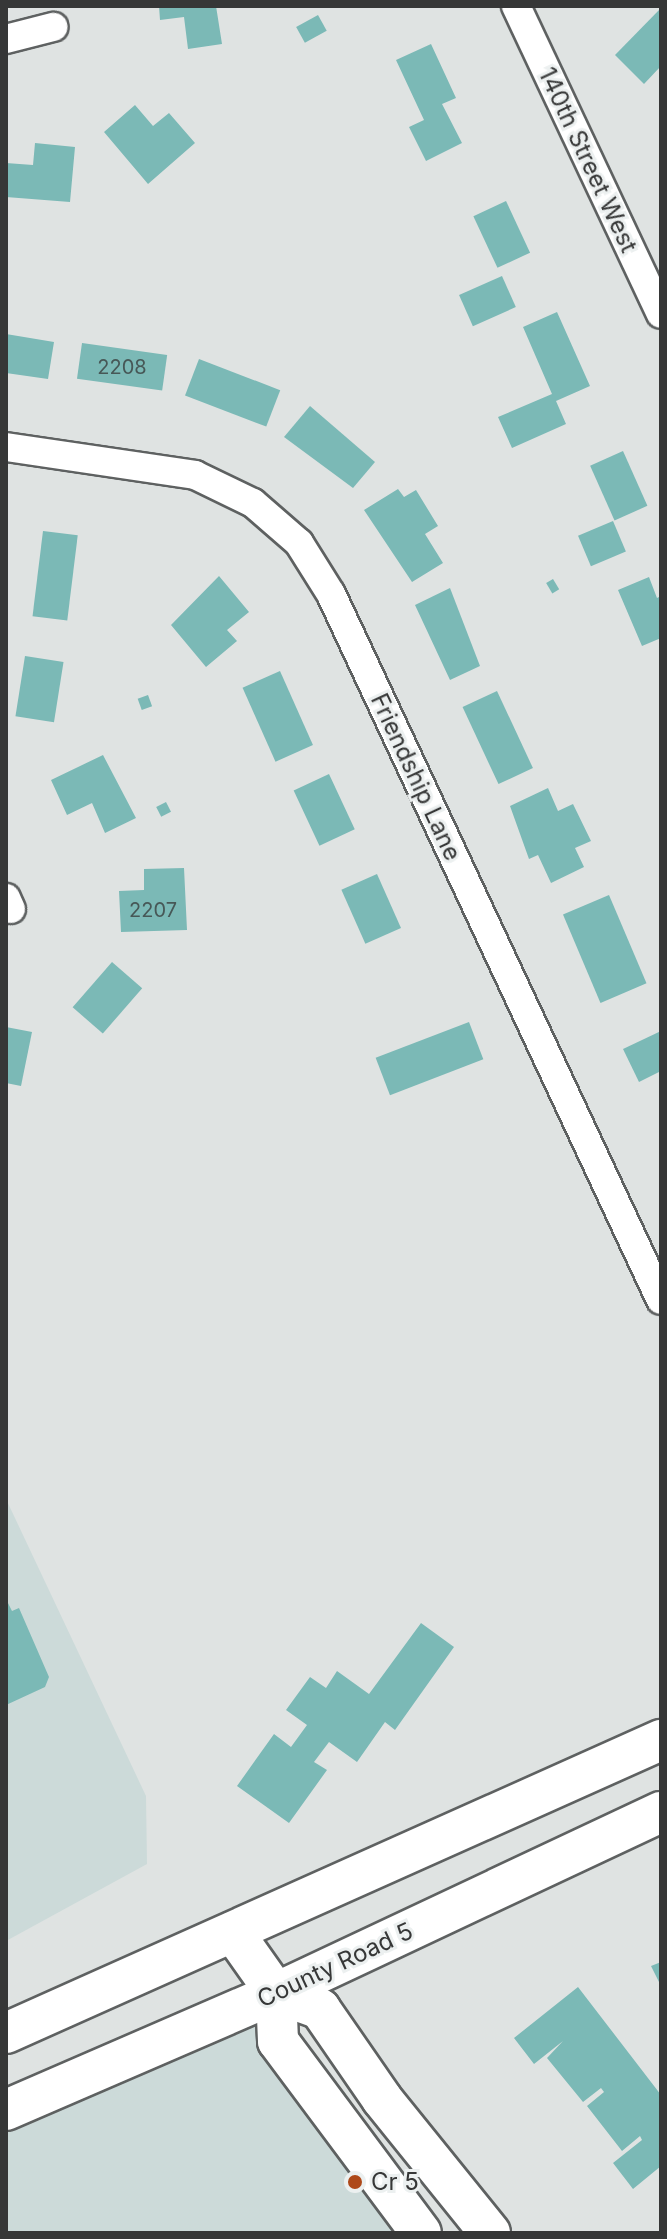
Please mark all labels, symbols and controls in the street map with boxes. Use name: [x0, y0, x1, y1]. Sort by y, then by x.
street label: 140th Street West: [532, 63, 644, 257]
house number: 2208: [97, 355, 147, 379]
street label: Friendship Lane: [365, 689, 467, 865]
house number: 2207: [129, 898, 177, 922]
street label: County Road 5: [253, 1916, 417, 2014]
place label: Cr 5: [371, 2168, 419, 2196]
marker: Cr 5: [346, 2173, 364, 2191]

